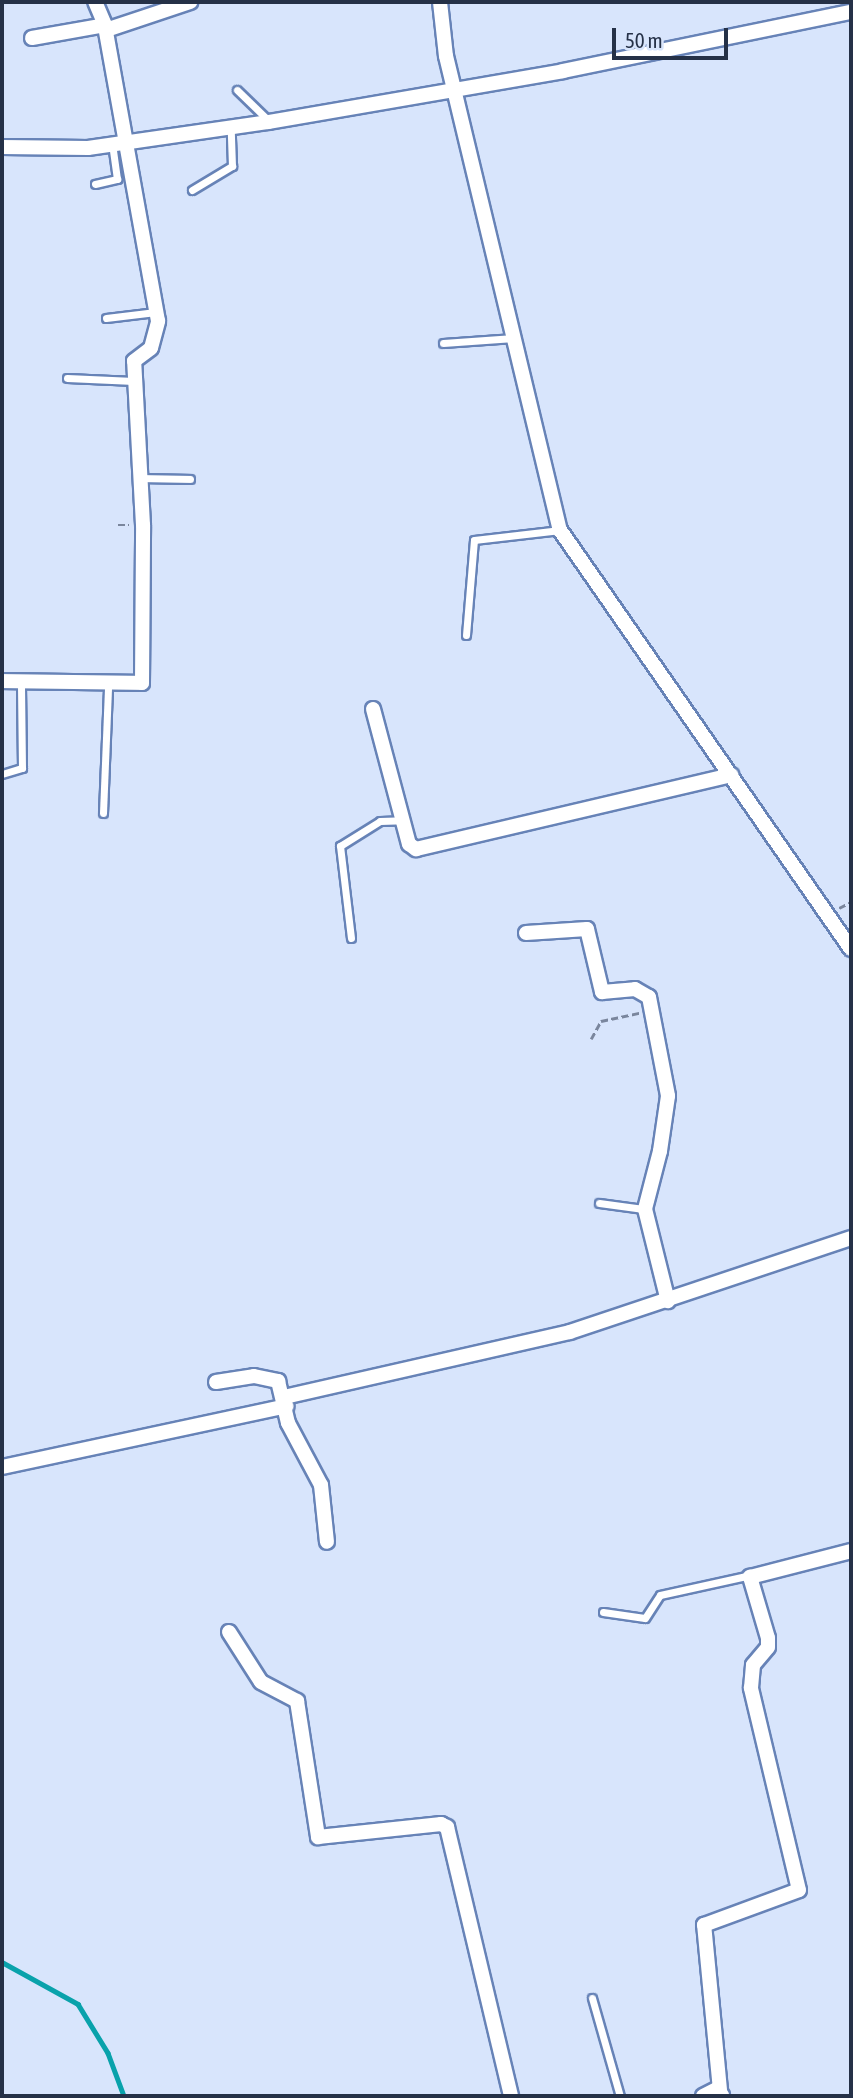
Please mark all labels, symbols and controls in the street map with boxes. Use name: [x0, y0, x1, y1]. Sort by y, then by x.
scale bar: [615, 14, 730, 58]
text: 50 m: [625, 28, 663, 52]

